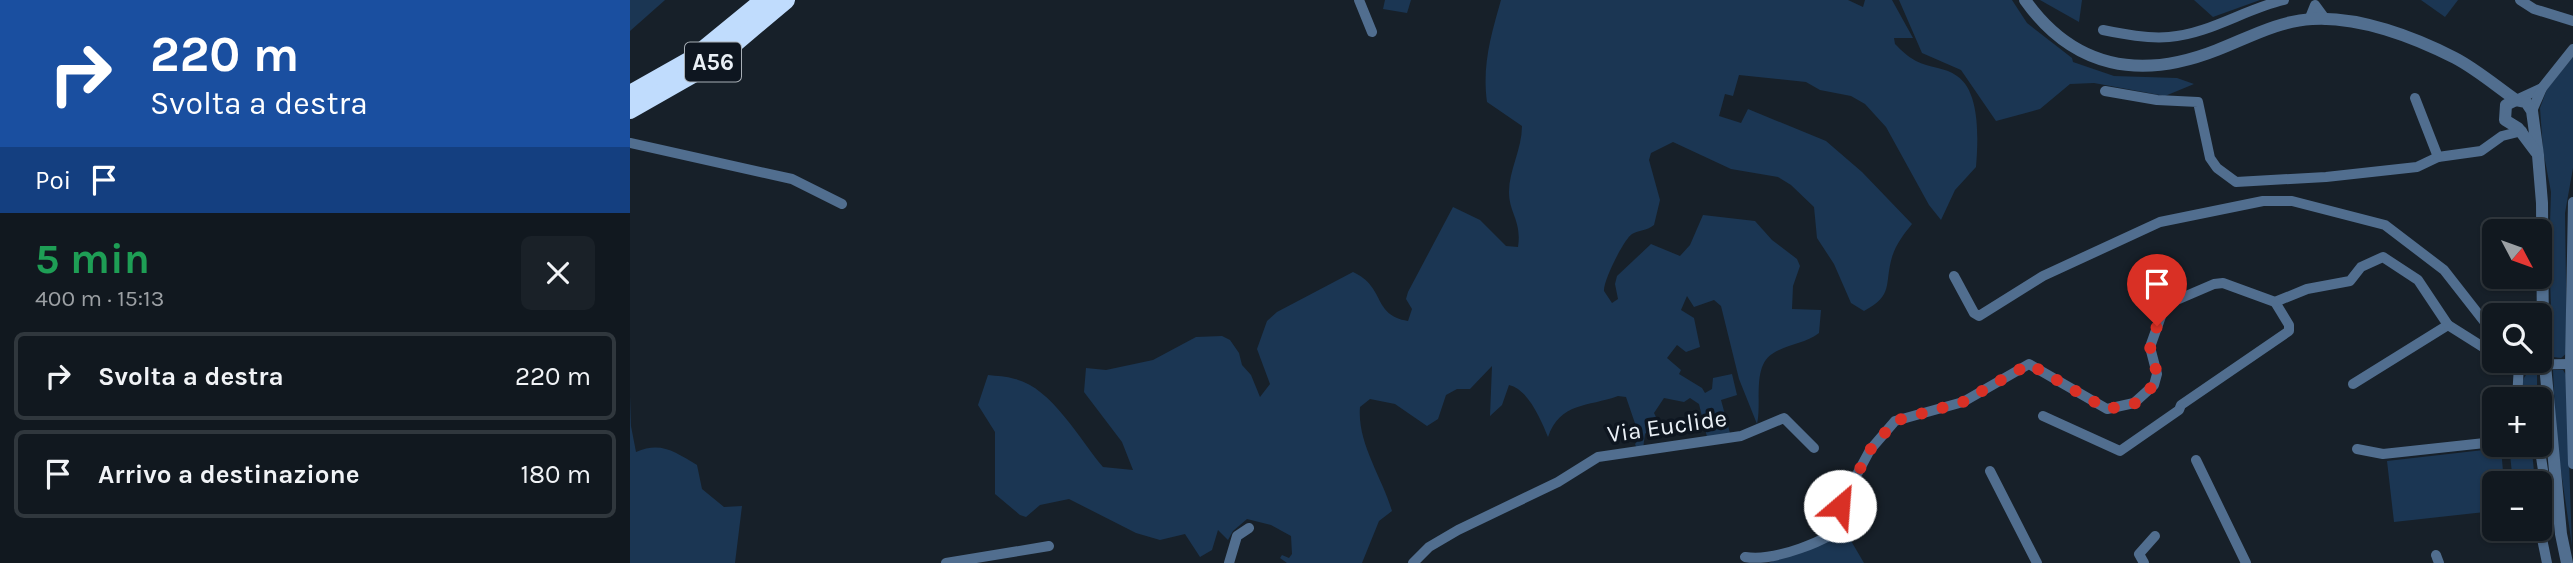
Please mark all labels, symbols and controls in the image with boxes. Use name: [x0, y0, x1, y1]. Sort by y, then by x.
text: 220 m: [150, 26, 299, 83]
icon: right: [35, 28, 126, 119]
road number: A56: [685, 43, 741, 82]
text: Svolta a destra: [150, 85, 368, 122]
icon: arrive: [85, 161, 123, 199]
text: Poi: [35, 165, 71, 196]
north arrow: [2482, 219, 2552, 289]
map controls: [2482, 219, 2552, 541]
text: 5 min: [35, 234, 150, 284]
button: close: [521, 236, 595, 310]
pin: [2127, 254, 2187, 326]
icon: arrive: [2138, 265, 2176, 303]
text: 400 m · 15:13: [35, 285, 164, 312]
button: search: [2482, 303, 2552, 373]
icon: right: [39, 357, 77, 395]
text: Svolta a destra: [98, 361, 284, 392]
text: 220 m: [515, 361, 591, 392]
button: +: [2482, 387, 2552, 457]
street label: Via Euclide: [1605, 404, 1729, 448]
icon: arrive: [39, 455, 77, 493]
text: Arrivo a destinazione: [98, 459, 360, 490]
text: 180 m: [521, 459, 591, 490]
position arrow: [1803, 469, 1877, 543]
button: −: [2482, 471, 2552, 541]

